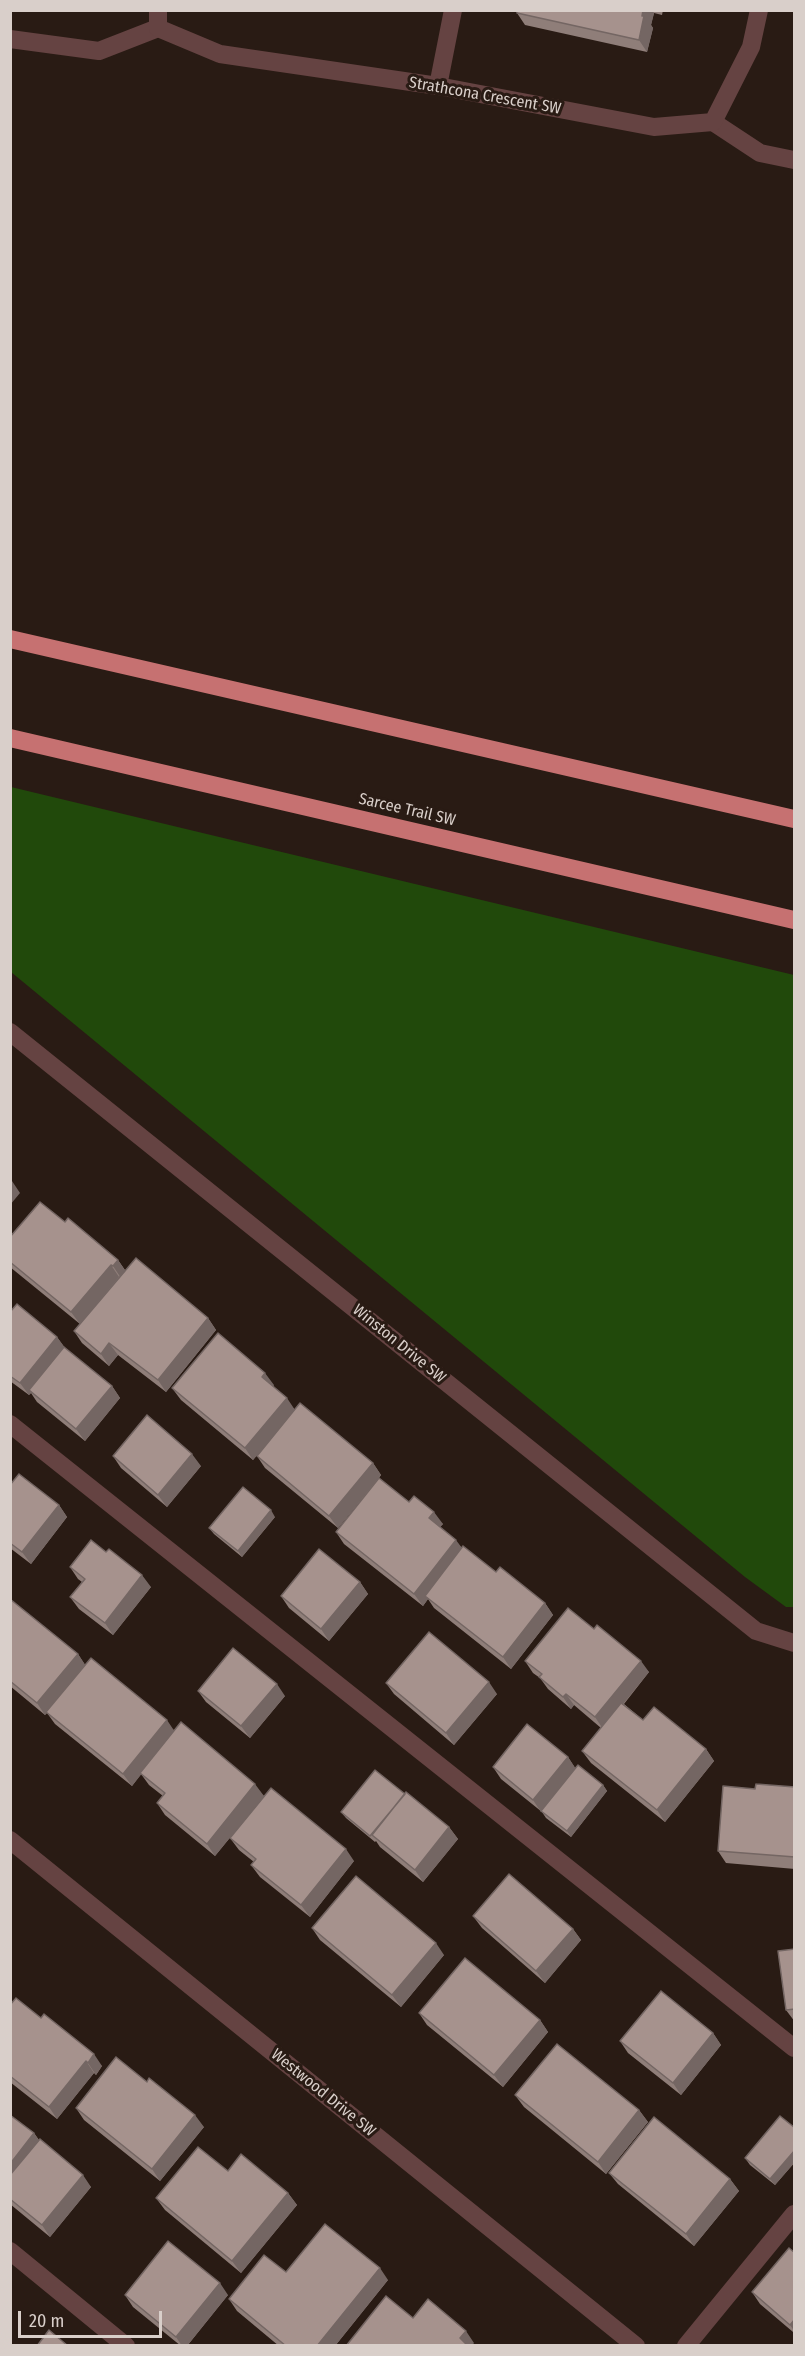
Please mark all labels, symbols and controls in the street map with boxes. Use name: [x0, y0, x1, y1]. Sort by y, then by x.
street label: Strathcona Crescent SW: [407, 73, 563, 119]
street label: Sarcee Trail SW: [357, 790, 457, 830]
street label: Winston Drive SW: [349, 1301, 449, 1387]
street label: Westwood Drive SW: [267, 2045, 379, 2141]
scale bar: [21, 2299, 165, 2337]
text: 20 m: [29, 2310, 64, 2332]

